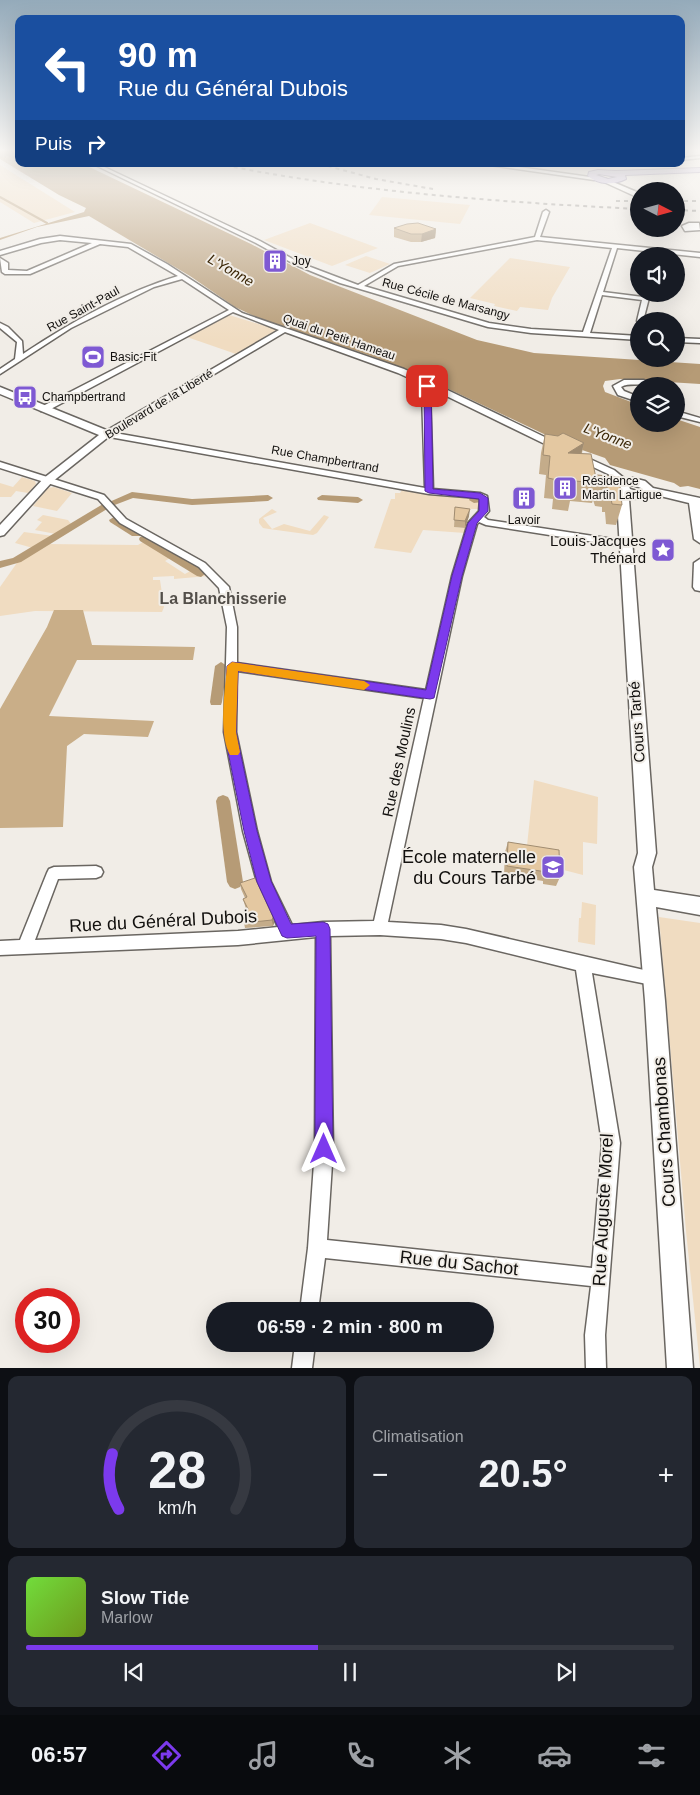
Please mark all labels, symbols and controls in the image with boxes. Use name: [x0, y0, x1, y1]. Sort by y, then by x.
icon: left: [35, 35, 100, 100]
text: 90 m: [118, 35, 198, 74]
text: Rue du Général Dubois: [118, 76, 348, 101]
icon: right: [82, 130, 110, 158]
text: Puis: [35, 133, 72, 154]
north arrow: [630, 182, 685, 238]
map controls: [630, 182, 685, 432]
button: sound: [630, 247, 685, 302]
building icon: Joy: [262, 248, 288, 274]
water label: L'Yonne: [205, 251, 257, 290]
place label: Joy: [292, 254, 311, 268]
street label: Rue Cécile de Marsangy: [381, 275, 511, 323]
street label: Rue Saint-Paul: [44, 283, 122, 335]
street label: Quai du Petit Hameau: [281, 311, 397, 363]
button: search: [630, 312, 685, 367]
sports icon: Basic-Fit: [80, 344, 106, 370]
place label: Basic-Fit: [110, 350, 157, 364]
pin: [406, 365, 448, 407]
street label: Boulevard de la Liberté: [102, 366, 216, 442]
icon: arrive: [413, 372, 441, 400]
button: layers: [630, 377, 685, 432]
bus stop icon: Champbertrand: [12, 384, 38, 410]
place label: Champbertrand: [42, 390, 125, 404]
water label: L'Yonne: [582, 420, 634, 453]
street label: Rue Champbertrand: [270, 443, 380, 475]
place label: Résidence Martin Lartigue: [582, 474, 662, 502]
building icon: Résidence Martin Lartigue: [552, 475, 578, 501]
building icon: Lavoir: [511, 485, 537, 511]
place label: Lavoir: [508, 513, 540, 527]
place label: Louis Jacques Thénard: [550, 532, 646, 566]
place icon: Louis Jacques Thénard: [650, 537, 676, 563]
district label: La Blanchisserie: [159, 590, 287, 607]
street label: Cours Tarbé: [625, 681, 648, 763]
street label: Rue des Moulins: [379, 705, 418, 818]
place label: École maternelle du Cours Tarbé: [402, 847, 536, 888]
school or university icon: École maternelle du Cours Tarbé: [540, 854, 566, 880]
street label: Rue du Général Dubois: [69, 906, 257, 936]
street label: Cours Chambonas: [649, 1056, 679, 1208]
position arrow: [297, 1122, 349, 1174]
street label: Rue Auguste Morel: [589, 1133, 617, 1287]
street label: Rue du Sachot: [399, 1247, 519, 1279]
speed limit sign: 30: [15, 1288, 80, 1353]
text: 06:59 · 2 min · 800 m: [257, 1316, 443, 1337]
text: Climatisation: [372, 1428, 464, 1445]
text: 28: [148, 1441, 206, 1499]
text: 20.5°: [478, 1453, 568, 1495]
text: −: [372, 1459, 388, 1490]
text: +: [658, 1459, 674, 1490]
text: km/h: [158, 1498, 196, 1518]
text: Slow Tide: [101, 1587, 189, 1608]
text: Marlow: [101, 1609, 153, 1626]
icon: previous: [120, 1658, 148, 1686]
icon: pause: [336, 1658, 364, 1686]
icon: next: [552, 1658, 580, 1686]
icon: directions: [149, 1738, 184, 1773]
icon: music: [246, 1738, 281, 1773]
icon: phone: [343, 1738, 378, 1773]
icon: climate: [440, 1738, 475, 1773]
icon: car: [537, 1738, 572, 1773]
icon: filters: [634, 1738, 669, 1773]
text: 06:57: [31, 1742, 87, 1767]

